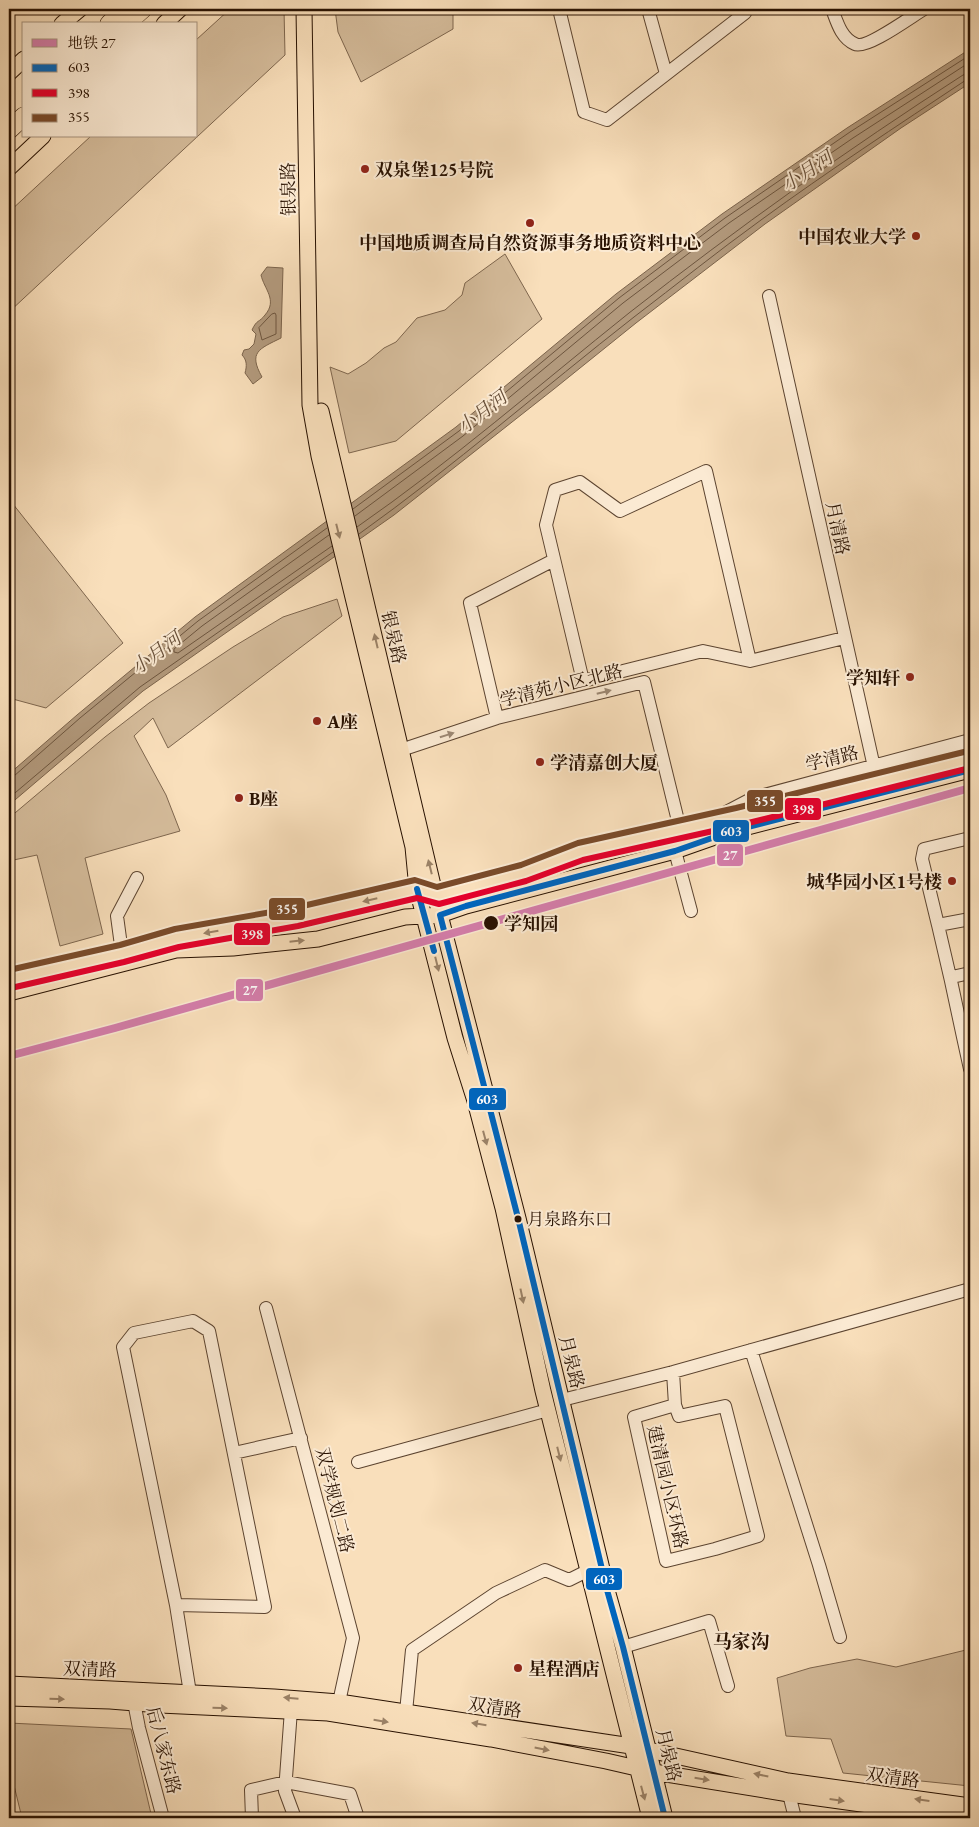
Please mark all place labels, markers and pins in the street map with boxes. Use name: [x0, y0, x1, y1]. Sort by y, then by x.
place label: 双泉堡125号院: [375, 158, 494, 181]
marker: 双泉堡125号院: [359, 163, 371, 175]
marker: 中国地质调查局自然资源事务地质资料中心: [524, 217, 536, 229]
place label: 中国农业大学: [798, 225, 906, 248]
marker: 中国农业大学: [910, 230, 922, 242]
place label: 中国地质调查局自然资源事务地质资料中心: [359, 231, 701, 254]
place label: 学知轩: [846, 666, 901, 689]
marker: 学知轩: [904, 671, 916, 683]
place label: A座: [326, 710, 358, 733]
marker: A座: [311, 715, 323, 727]
place label: 学清嘉创大厦: [550, 751, 658, 774]
marker: 学清嘉创大厦: [534, 756, 546, 768]
place label: B座: [249, 787, 278, 810]
marker: B座: [233, 792, 245, 804]
place label: 城华园小区1号楼: [806, 870, 942, 893]
marker: 城华园小区1号楼: [946, 875, 958, 887]
place label: 学知园: [504, 912, 558, 935]
marker: 学知园: [482, 914, 500, 932]
place label: 月泉路东口: [527, 1208, 612, 1230]
marker: 月泉路东口: [513, 1214, 523, 1224]
place label: 星程酒店: [528, 1657, 600, 1680]
marker: 星程酒店: [512, 1662, 524, 1674]

